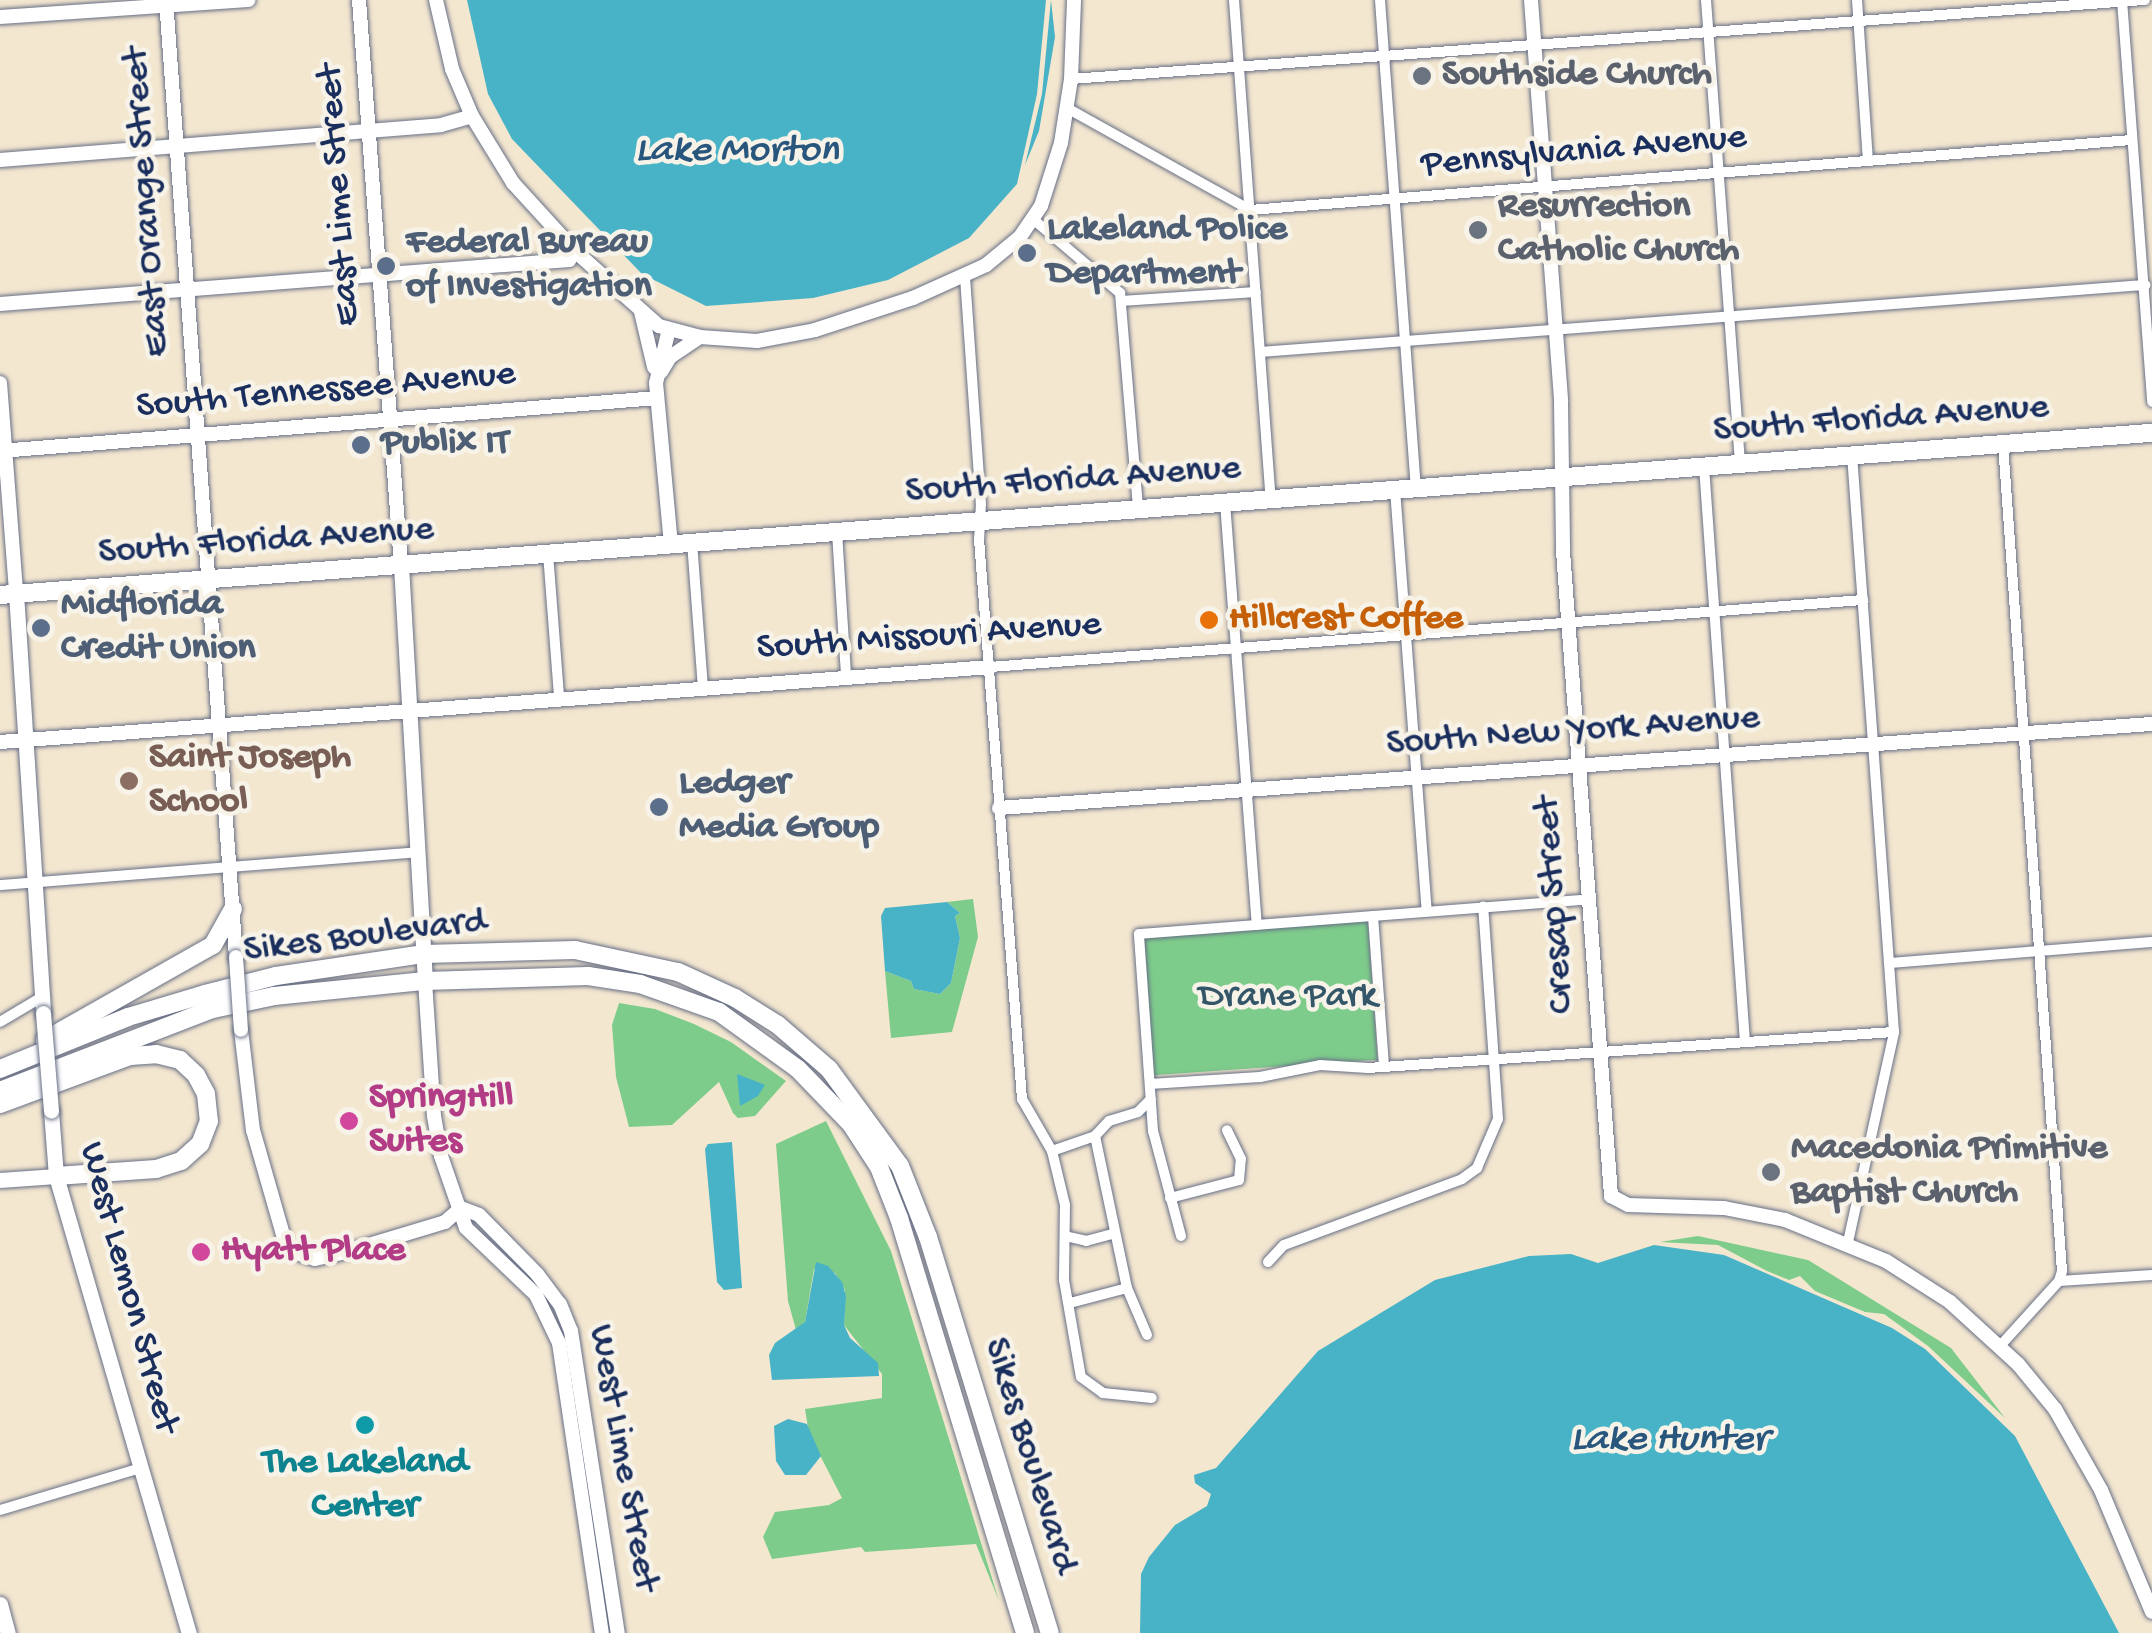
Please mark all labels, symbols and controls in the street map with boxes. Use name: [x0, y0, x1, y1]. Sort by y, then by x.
street label: East Orange Street: [114, 46, 182, 358]
place label: Southside Church: [1442, 53, 1712, 99]
street label: East Lime Street: [309, 63, 373, 327]
marker: Southside Church: [1411, 65, 1433, 87]
street label: Pennsylvania Avenue: [1420, 116, 1748, 190]
water label: Lake Morton: [635, 128, 839, 176]
place label: Resurrection Catholic Church: [1498, 185, 1739, 274]
place label: Lakeland Police Department: [1047, 208, 1287, 298]
marker: Resurrection Catholic Church: [1467, 219, 1489, 241]
place label: Federal Bureau of Investigation: [406, 221, 652, 310]
marker: Lakeland Police Department: [1016, 242, 1038, 264]
marker: Federal Bureau of Investigation: [375, 255, 397, 277]
street label: South Tennessee Avenue: [134, 353, 518, 431]
street label: South Florida Avenue: [1712, 386, 2050, 454]
place label: Publix IT: [381, 422, 509, 468]
marker: Publix IT: [350, 434, 372, 456]
street label: South Florida Avenue: [904, 447, 1242, 515]
street label: South Florida Avenue: [97, 508, 435, 576]
place label: Midflorida Credit Union: [61, 583, 256, 672]
place label: Hillcrest Coffee: [1229, 597, 1463, 643]
street label: South Missouri Avenue: [755, 603, 1103, 673]
marker: Hillcrest Coffee: [1198, 609, 1220, 631]
marker: Midflorida Credit Union: [30, 617, 52, 639]
street label: South New York Avenue: [1385, 696, 1761, 768]
place label: Saint Joseph School: [149, 736, 351, 826]
place label: Ledger Media Group: [679, 762, 879, 852]
marker: Saint Joseph School: [118, 770, 140, 792]
street label: Cresap Street: [1526, 795, 1586, 1015]
marker: Ledger Media Group: [648, 796, 670, 818]
street label: Sikes Boulevard: [241, 900, 489, 974]
park label: Drane Park: [1199, 975, 1377, 1021]
place label: SpringHill Suites: [369, 1076, 513, 1166]
marker: SpringHill Suites: [338, 1110, 360, 1132]
place label: Macedonia Primitive Baptist Church: [1791, 1127, 2107, 1216]
street label: West Lemon Street: [66, 1138, 188, 1438]
marker: Macedonia Primitive Baptist Church: [1760, 1161, 1782, 1183]
place label: Hyatt Place: [221, 1229, 405, 1275]
marker: Hyatt Place: [190, 1241, 212, 1263]
street label: West Lime Street: [576, 1321, 668, 1595]
street label: Sikes Boulevard: [972, 1333, 1086, 1579]
marker: The Lakeland Center: [354, 1414, 376, 1436]
water label: Lake Hunter: [1571, 1417, 1767, 1465]
place label: The Lakeland Center: [263, 1441, 467, 1530]

